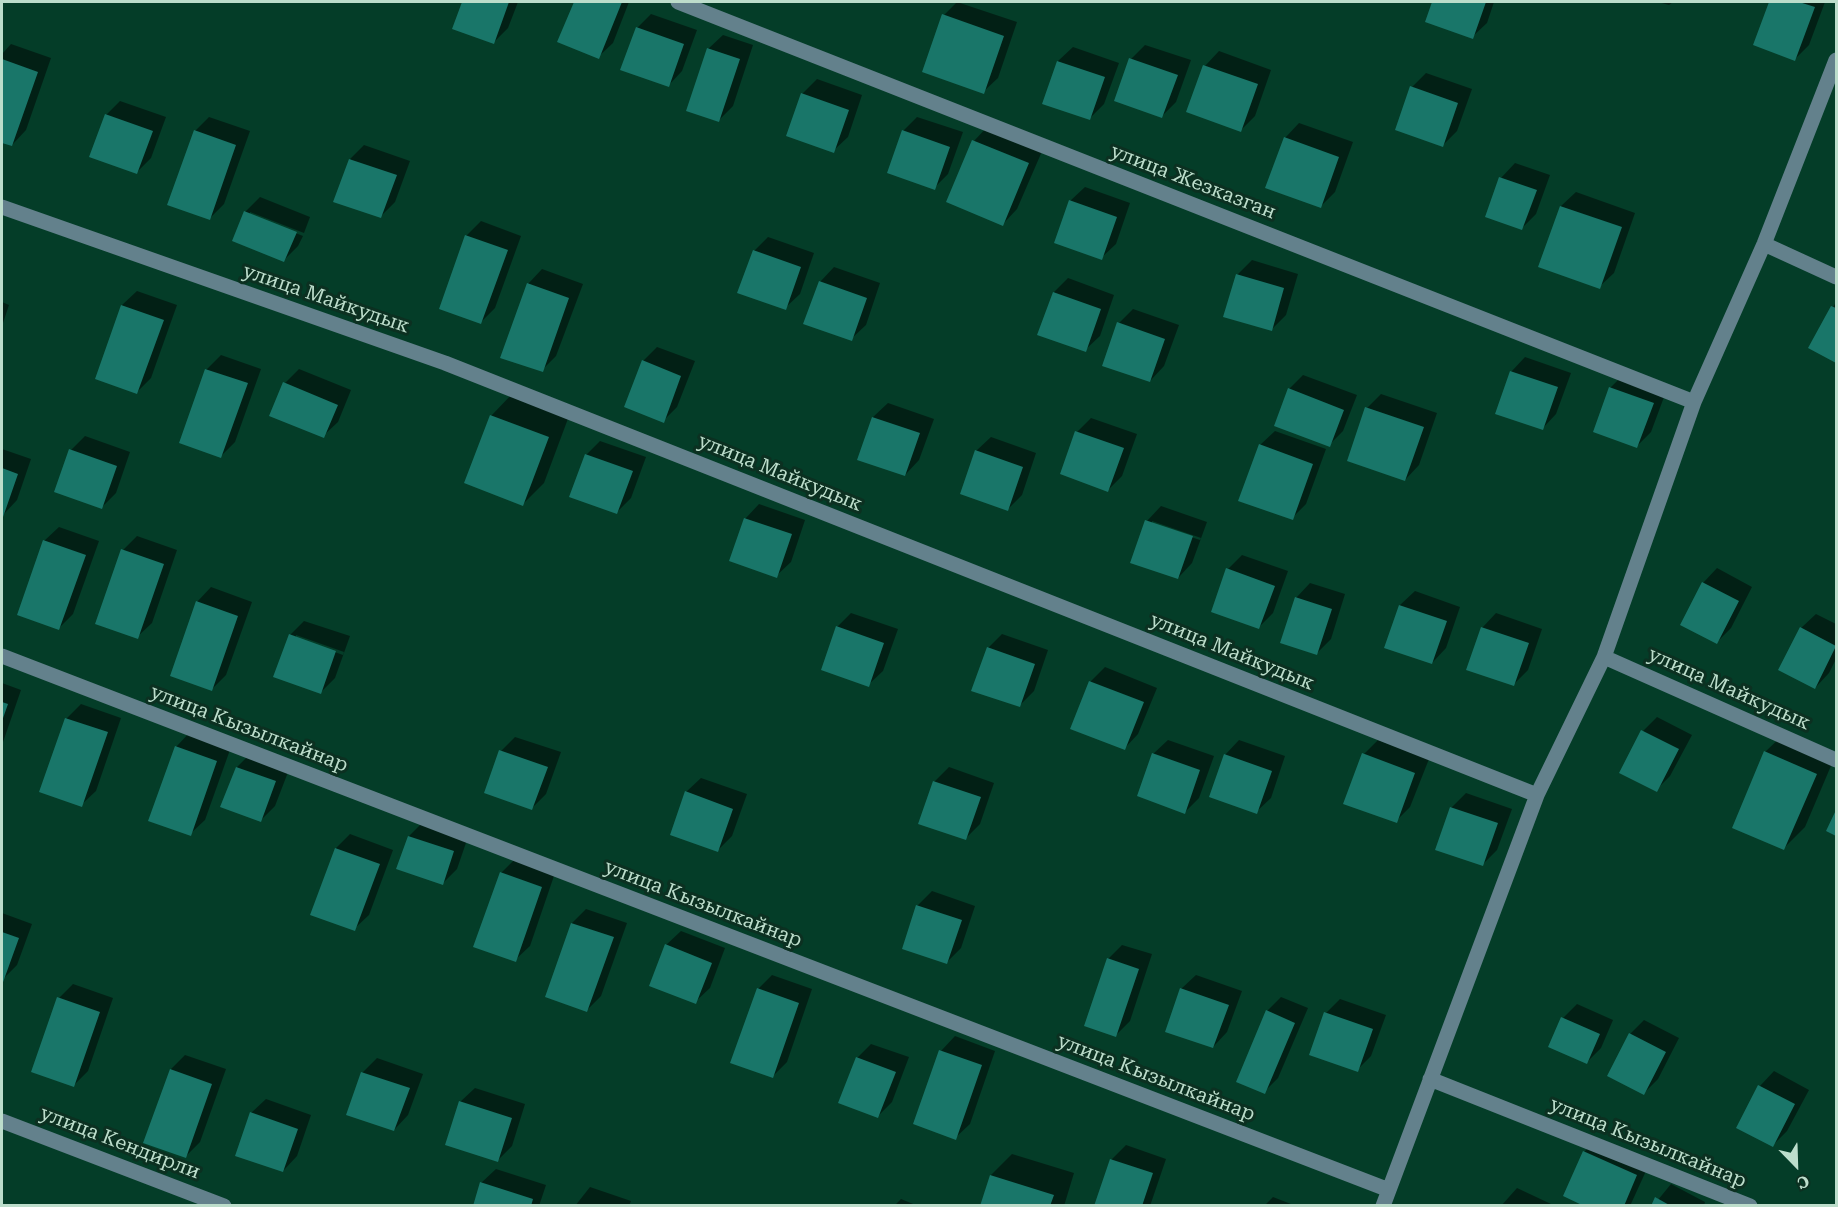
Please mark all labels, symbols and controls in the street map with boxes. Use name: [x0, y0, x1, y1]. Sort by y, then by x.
street label: улица Жезказган: [1107, 139, 1279, 225]
street label: улица Майкудык: [239, 259, 413, 339]
street label: улица Майкудык: [694, 429, 866, 517]
street label: улица Майкудык: [1146, 608, 1318, 696]
street label: улица Майкудык: [1644, 642, 1814, 736]
street label: улица Кызылкайнар: [147, 680, 351, 778]
street label: улица Кызылкайнар: [601, 855, 805, 953]
street label: улица Кызылкайнар: [1054, 1029, 1258, 1127]
street label: улица Кызылкайнар: [1546, 1093, 1750, 1193]
street label: улица Кендирли: [37, 1101, 203, 1185]
north arrow: [1766, 1135, 1826, 1195]
text: С: [1794, 1171, 1812, 1193]

